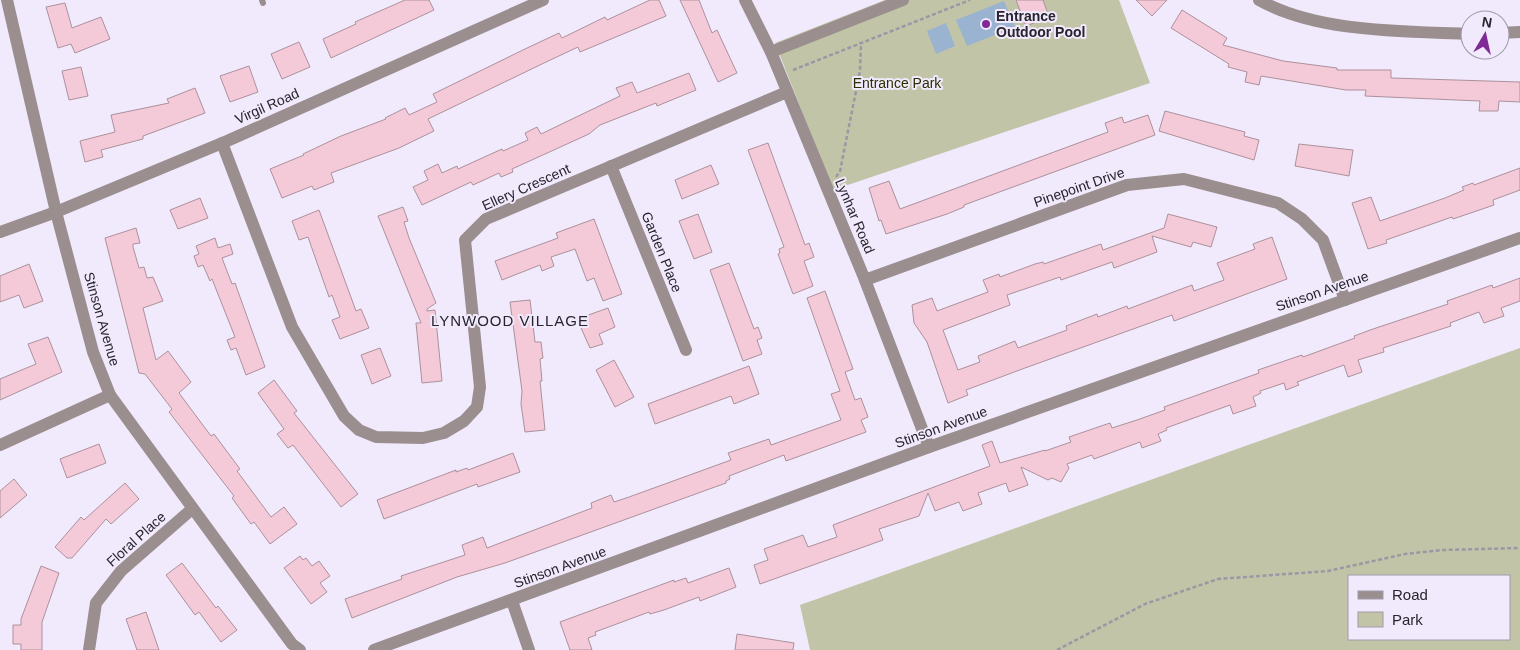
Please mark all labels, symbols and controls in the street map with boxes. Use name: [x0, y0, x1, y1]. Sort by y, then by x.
place label: Entrance Outdoor Pool: [996, 8, 1085, 40]
north arrow: [1460, 10, 1510, 60]
text: N: [1481, 13, 1493, 31]
marker: Entrance Outdoor Pool: [980, 18, 992, 30]
park label: Entrance Park: [853, 75, 942, 91]
street label: Virgil Road: [233, 85, 301, 127]
street label: Ellery Crescent: [479, 160, 573, 214]
street label: Pinepoint Drive: [1032, 164, 1127, 210]
street label: Lynhar Road: [832, 176, 878, 256]
street label: Garden Place: [639, 209, 686, 295]
street label: Stinson Avenue: [1274, 268, 1371, 314]
street label: Stinson Avenue: [81, 270, 123, 368]
district label: LYNWOOD VILLAGE: [431, 312, 589, 329]
street label: Stinson Avenue: [893, 403, 990, 451]
street label: Floral Place: [103, 508, 169, 570]
street label: Stinson Avenue: [512, 543, 609, 591]
legend: [1348, 575, 1510, 640]
text: Road: [1392, 586, 1428, 603]
text: Park: [1392, 611, 1423, 628]

